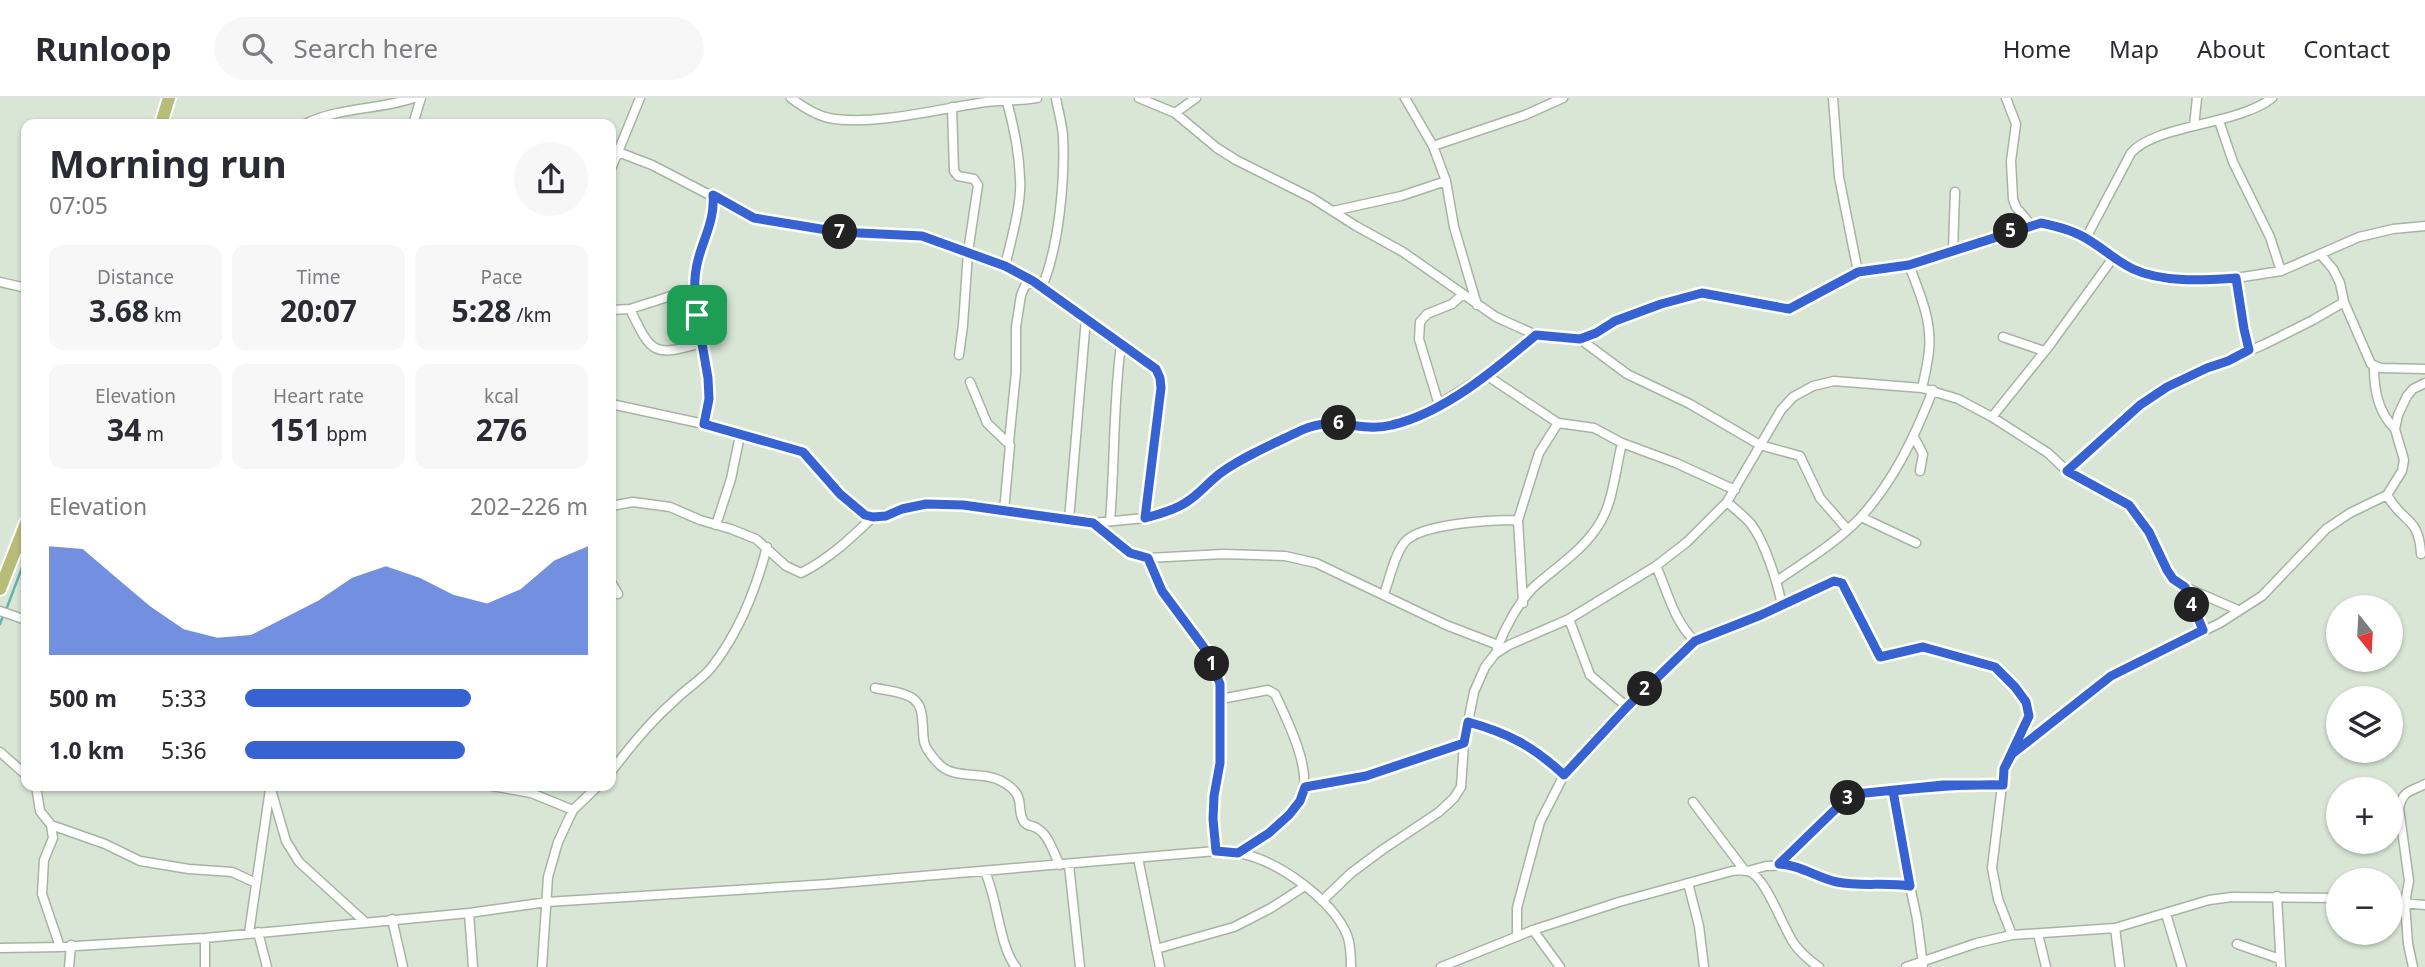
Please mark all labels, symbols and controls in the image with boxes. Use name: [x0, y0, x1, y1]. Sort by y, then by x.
search box: [214, 17, 704, 80]
text: Runloop: [35, 26, 172, 71]
icon: search: [238, 29, 276, 67]
text: Search here: [294, 30, 438, 66]
text: Home: [2003, 32, 2071, 65]
text: Map: [2109, 32, 2159, 65]
text: About: [2197, 32, 2265, 65]
text: Contact: [2303, 32, 2390, 65]
text: Morning run: [49, 137, 287, 189]
button: share: [514, 142, 588, 216]
text: 07:05: [49, 189, 108, 221]
pin: 7: [822, 214, 858, 250]
pin: 5: [1994, 214, 2028, 248]
text: 5: [2005, 217, 2016, 243]
text: 7: [834, 218, 845, 244]
text: Distance: [97, 264, 174, 290]
text: Time: [297, 264, 340, 290]
text: Pace: [481, 264, 523, 290]
pin: [667, 285, 727, 345]
text: 3.68: [89, 290, 149, 331]
text: 20:07: [280, 290, 357, 331]
text: 5:28: [452, 290, 512, 331]
icon: arrive: [678, 296, 716, 334]
text: km: [149, 302, 182, 328]
text: /km: [512, 302, 551, 328]
text: Elevation: [95, 383, 176, 409]
text: Heart rate: [273, 383, 364, 409]
text: kcal: [484, 383, 519, 409]
pin: 6: [1322, 406, 1356, 440]
text: 34: [107, 409, 141, 450]
text: 151: [270, 409, 321, 450]
text: 276: [476, 409, 527, 450]
text: 6: [1333, 409, 1344, 435]
text: m: [141, 421, 164, 447]
text: bpm: [321, 421, 367, 447]
text: Elevation: [49, 490, 147, 522]
text: 202–226 m: [470, 490, 588, 522]
pin: 4: [2174, 588, 2210, 622]
text: 4: [2186, 591, 2197, 617]
north arrow: [2326, 595, 2403, 672]
map controls: [2326, 595, 2403, 945]
pin: 1: [1194, 646, 1230, 682]
text: 1: [1206, 650, 1217, 676]
pin: 2: [1628, 672, 1662, 706]
text: 2: [1639, 675, 1650, 701]
text: 500 m: [49, 682, 117, 714]
text: 5:33: [161, 682, 207, 714]
button: layers: [2326, 686, 2403, 763]
text: 1.0 km: [49, 734, 124, 766]
text: 5:36: [161, 734, 207, 766]
button: +: [2326, 777, 2403, 854]
pin: 3: [1830, 780, 1866, 816]
text: 3: [1842, 784, 1853, 810]
button: −: [2326, 868, 2403, 945]

